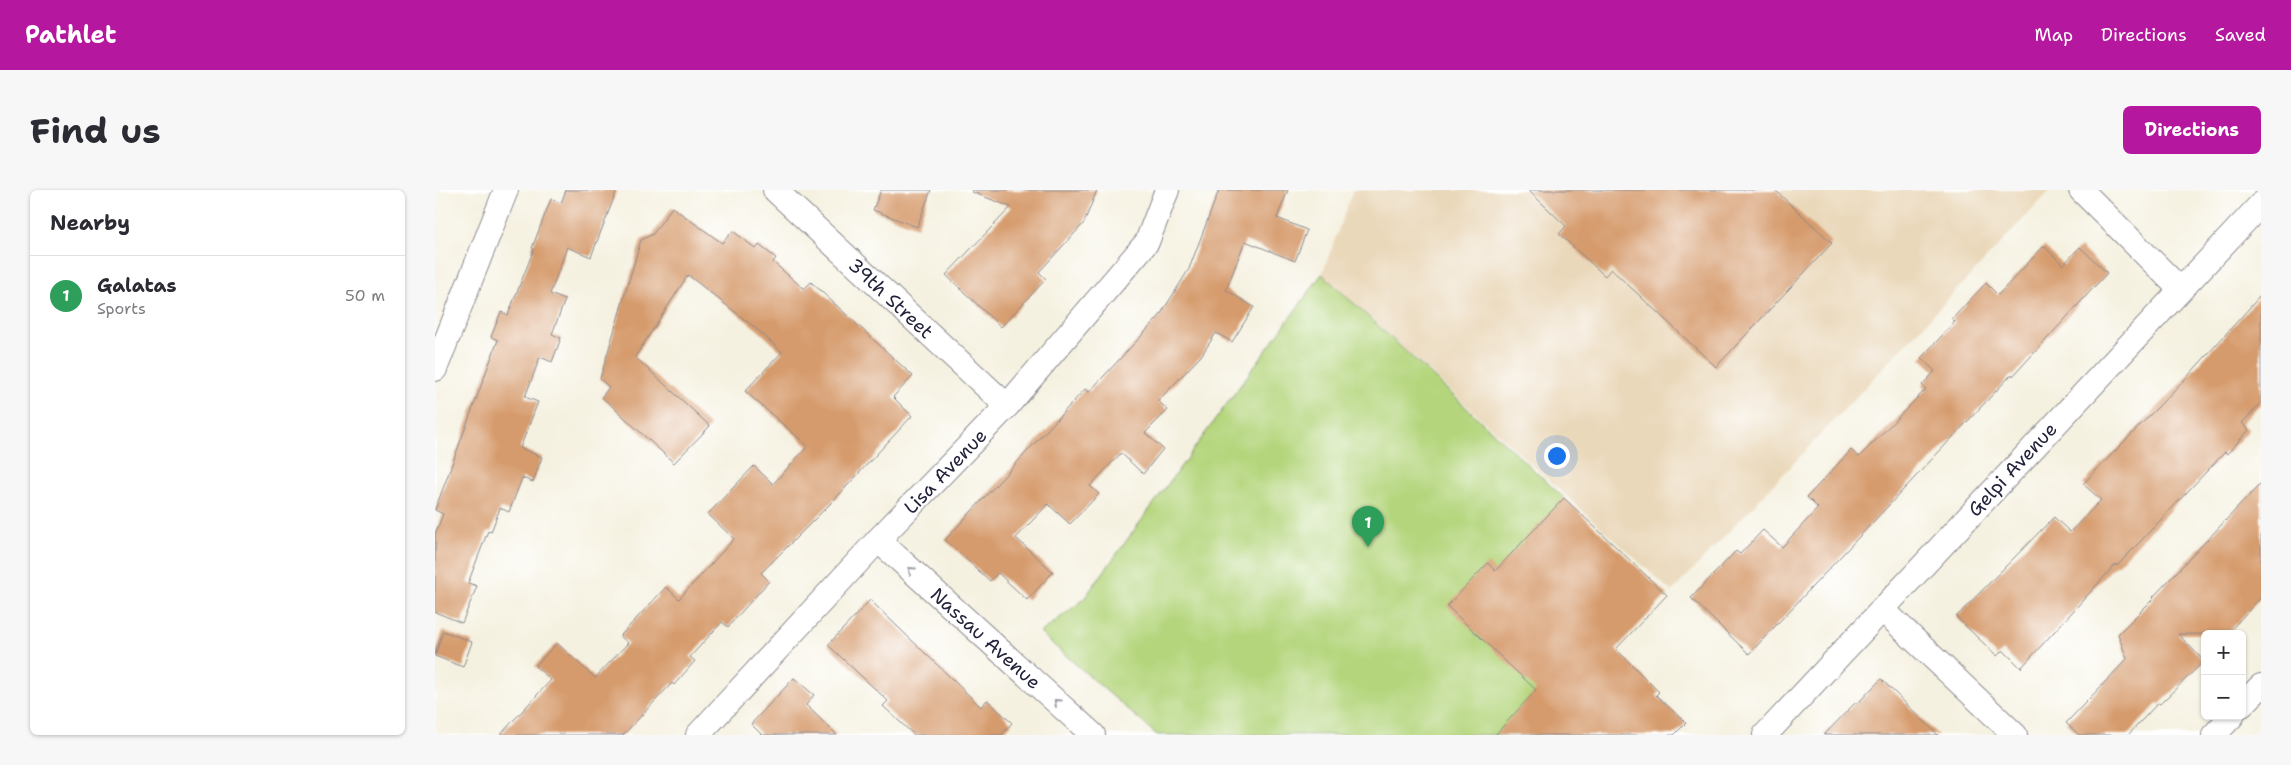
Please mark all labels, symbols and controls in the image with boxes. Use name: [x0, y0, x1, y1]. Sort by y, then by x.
text: Pathlet: [25, 19, 116, 51]
text: Map: [2035, 23, 2073, 47]
text: Directions: [2101, 23, 2187, 47]
text: Saved: [2215, 23, 2266, 47]
button: Directions: [2123, 106, 2261, 154]
text: Find us: [30, 107, 161, 154]
text: Nearby: [50, 209, 130, 237]
street label: 39th Street: [843, 253, 938, 344]
text: Galatas: [97, 273, 177, 298]
text: 1: [62, 285, 70, 306]
text: 50 m: [345, 285, 385, 306]
text: Sports: [97, 298, 146, 319]
street label: Gelpi Avenue: [1962, 417, 2062, 522]
street label: Lisa Avenue: [898, 423, 992, 519]
your location: [1544, 443, 1570, 469]
pin: 1: [1352, 506, 1384, 547]
one-way arrow: [907, 566, 916, 575]
street label: Nassau Avenue: [925, 582, 1046, 695]
map controls: [2201, 630, 2246, 720]
button: +: [2201, 630, 2246, 675]
button: −: [2201, 675, 2246, 720]
one-way arrow: [1053, 699, 1062, 708]

